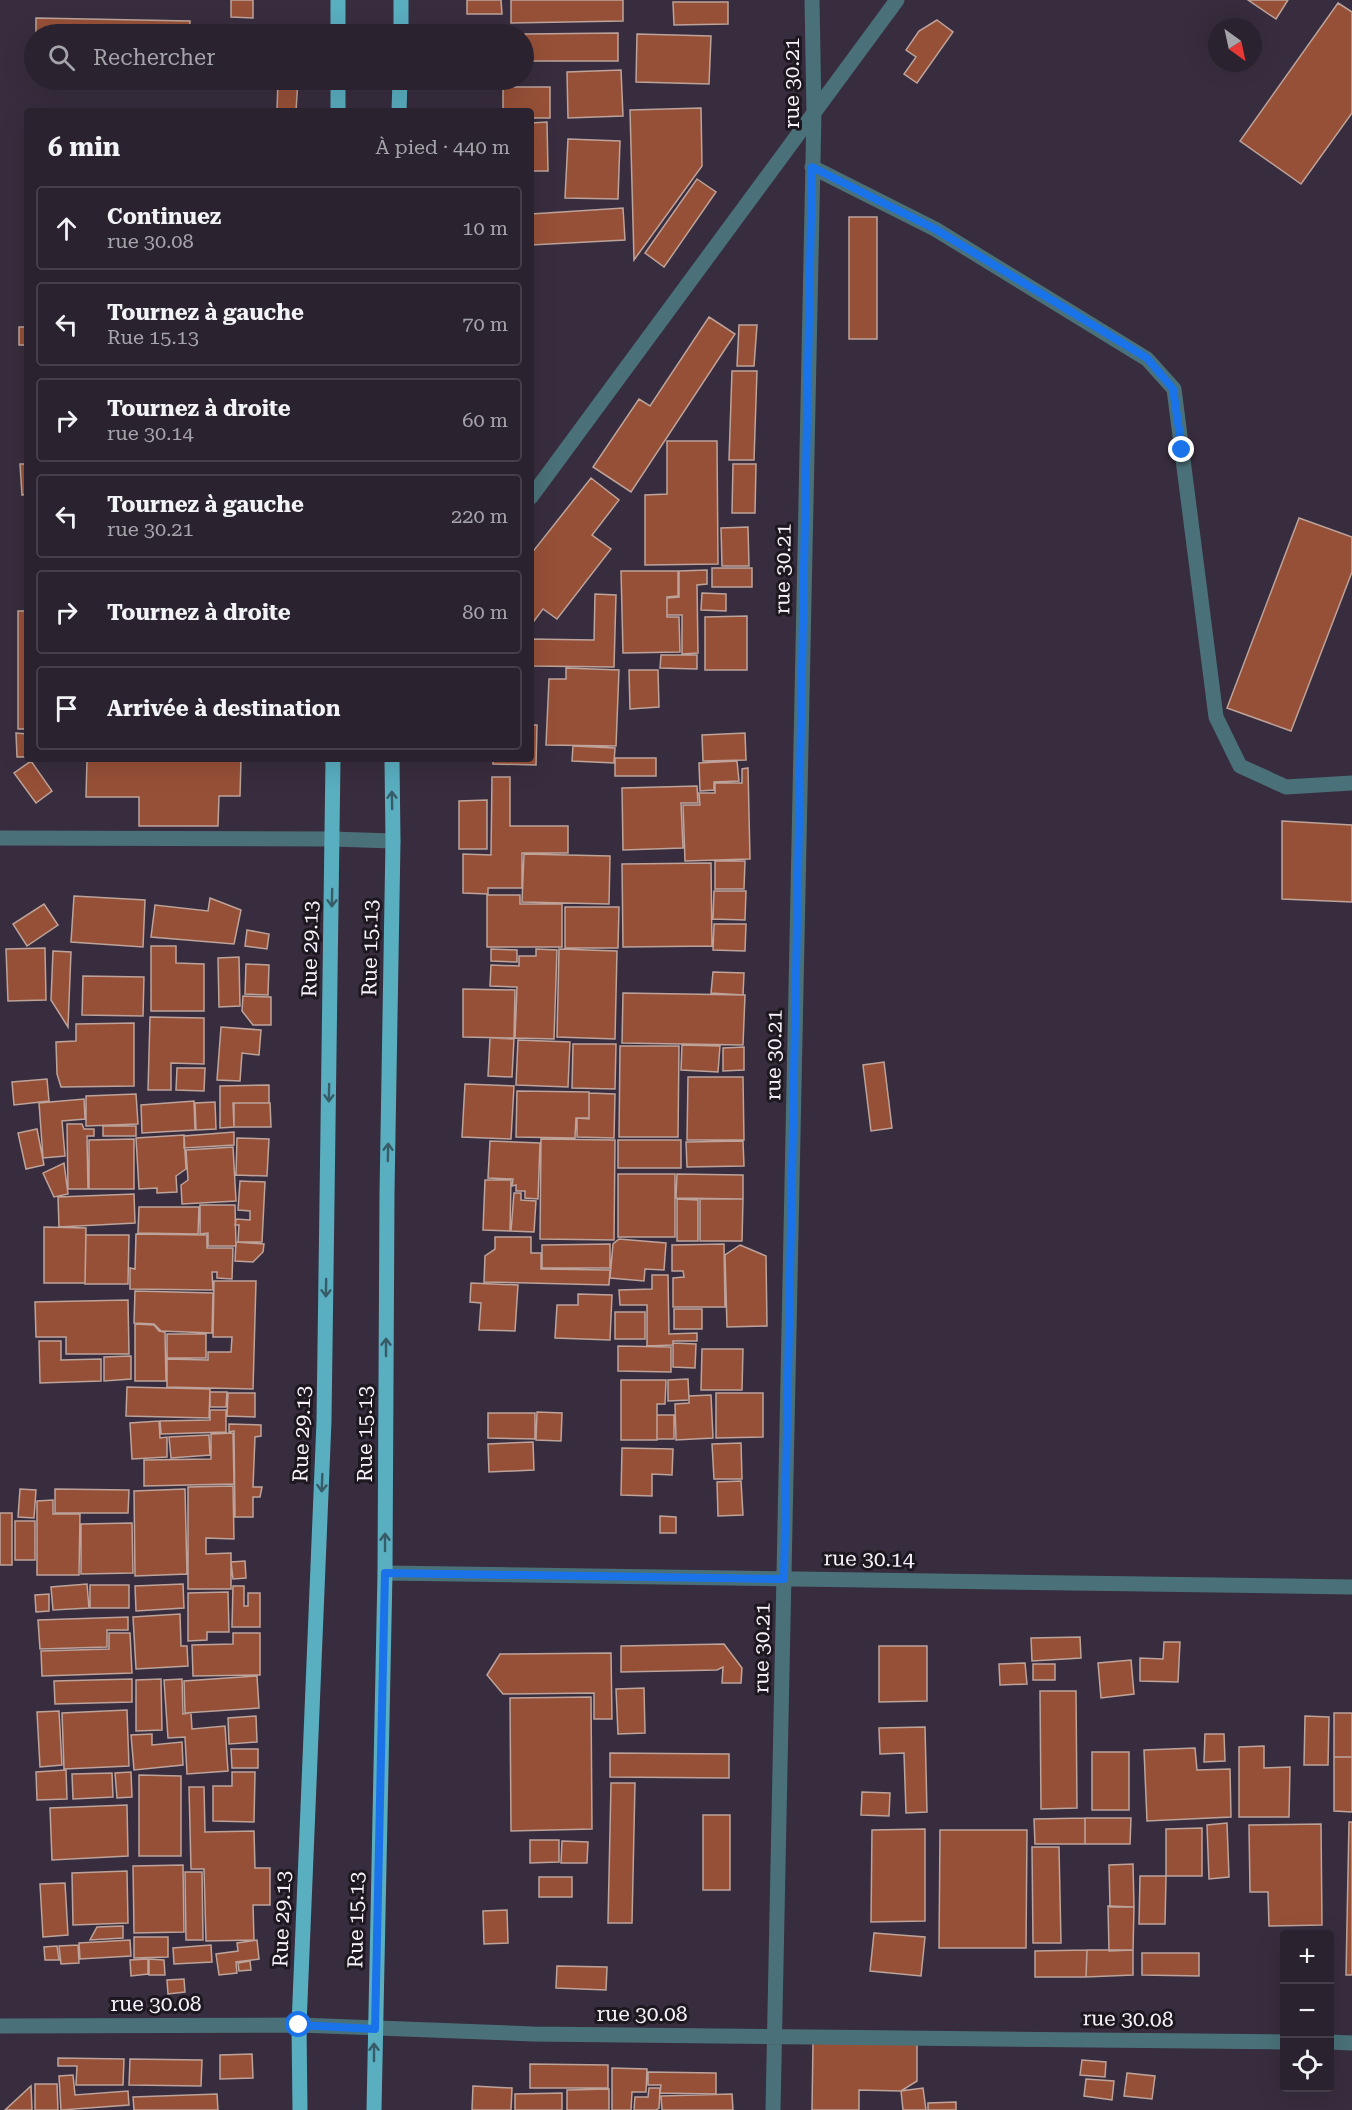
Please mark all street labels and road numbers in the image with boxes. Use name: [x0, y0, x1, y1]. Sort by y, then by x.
street label: rue 30.21: [780, 37, 804, 129]
street label: rue 30.21: [770, 523, 796, 615]
street label: Rue 15.13: [357, 900, 383, 996]
street label: Rue 29.13: [297, 901, 323, 997]
street label: rue 30.21: [761, 1009, 787, 1101]
street label: Rue 29.13: [288, 1385, 316, 1483]
street label: Rue 15.13: [353, 1386, 377, 1482]
street label: rue 30.14: [823, 1546, 915, 1572]
street label: rue 30.21: [749, 1602, 775, 1694]
street label: Rue 29.13: [268, 1870, 296, 1968]
street label: Rue 15.13: [343, 1872, 369, 1968]
street label: rue 30.08: [110, 1992, 202, 2016]
street label: rue 30.08: [596, 2002, 688, 2026]
street label: rue 30.08: [1082, 2006, 1174, 2032]

